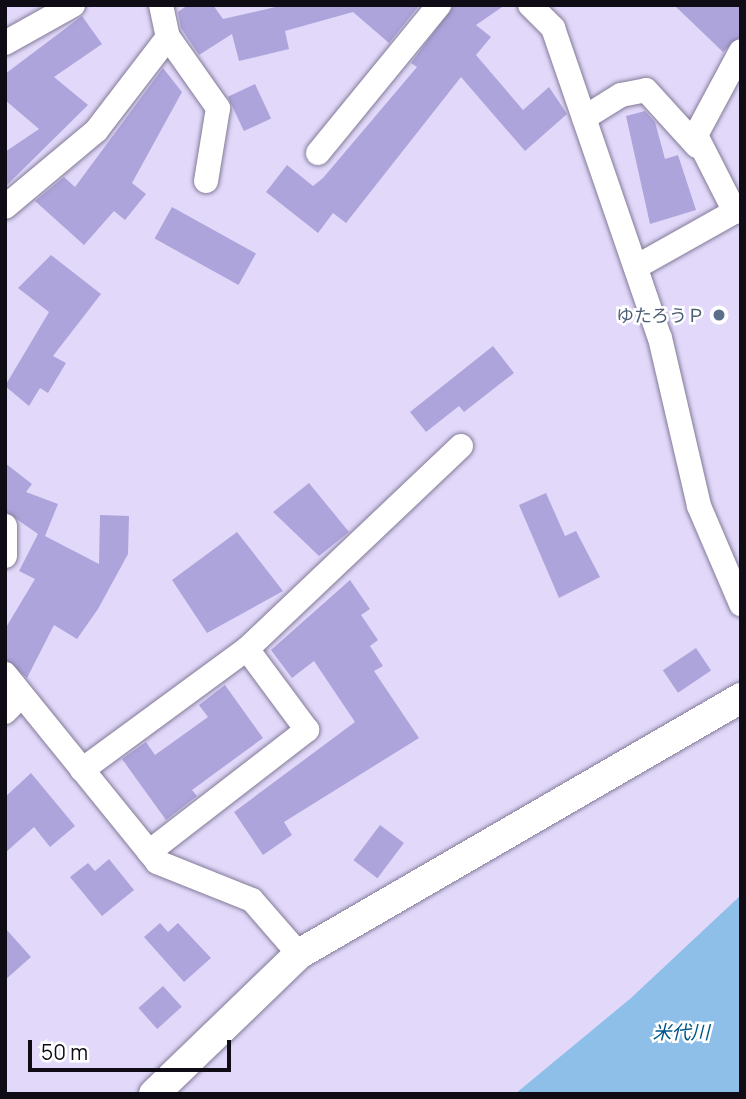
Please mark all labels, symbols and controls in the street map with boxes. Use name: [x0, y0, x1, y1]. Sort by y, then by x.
place label: ゆたろうＰ: [615, 304, 705, 326]
marker: ゆたろうＰ: [711, 307, 727, 323]
water label: 米代川: [653, 1022, 709, 1044]
scale bar: [32, 1026, 234, 1070]
text: 50 m: [41, 1038, 88, 1066]

